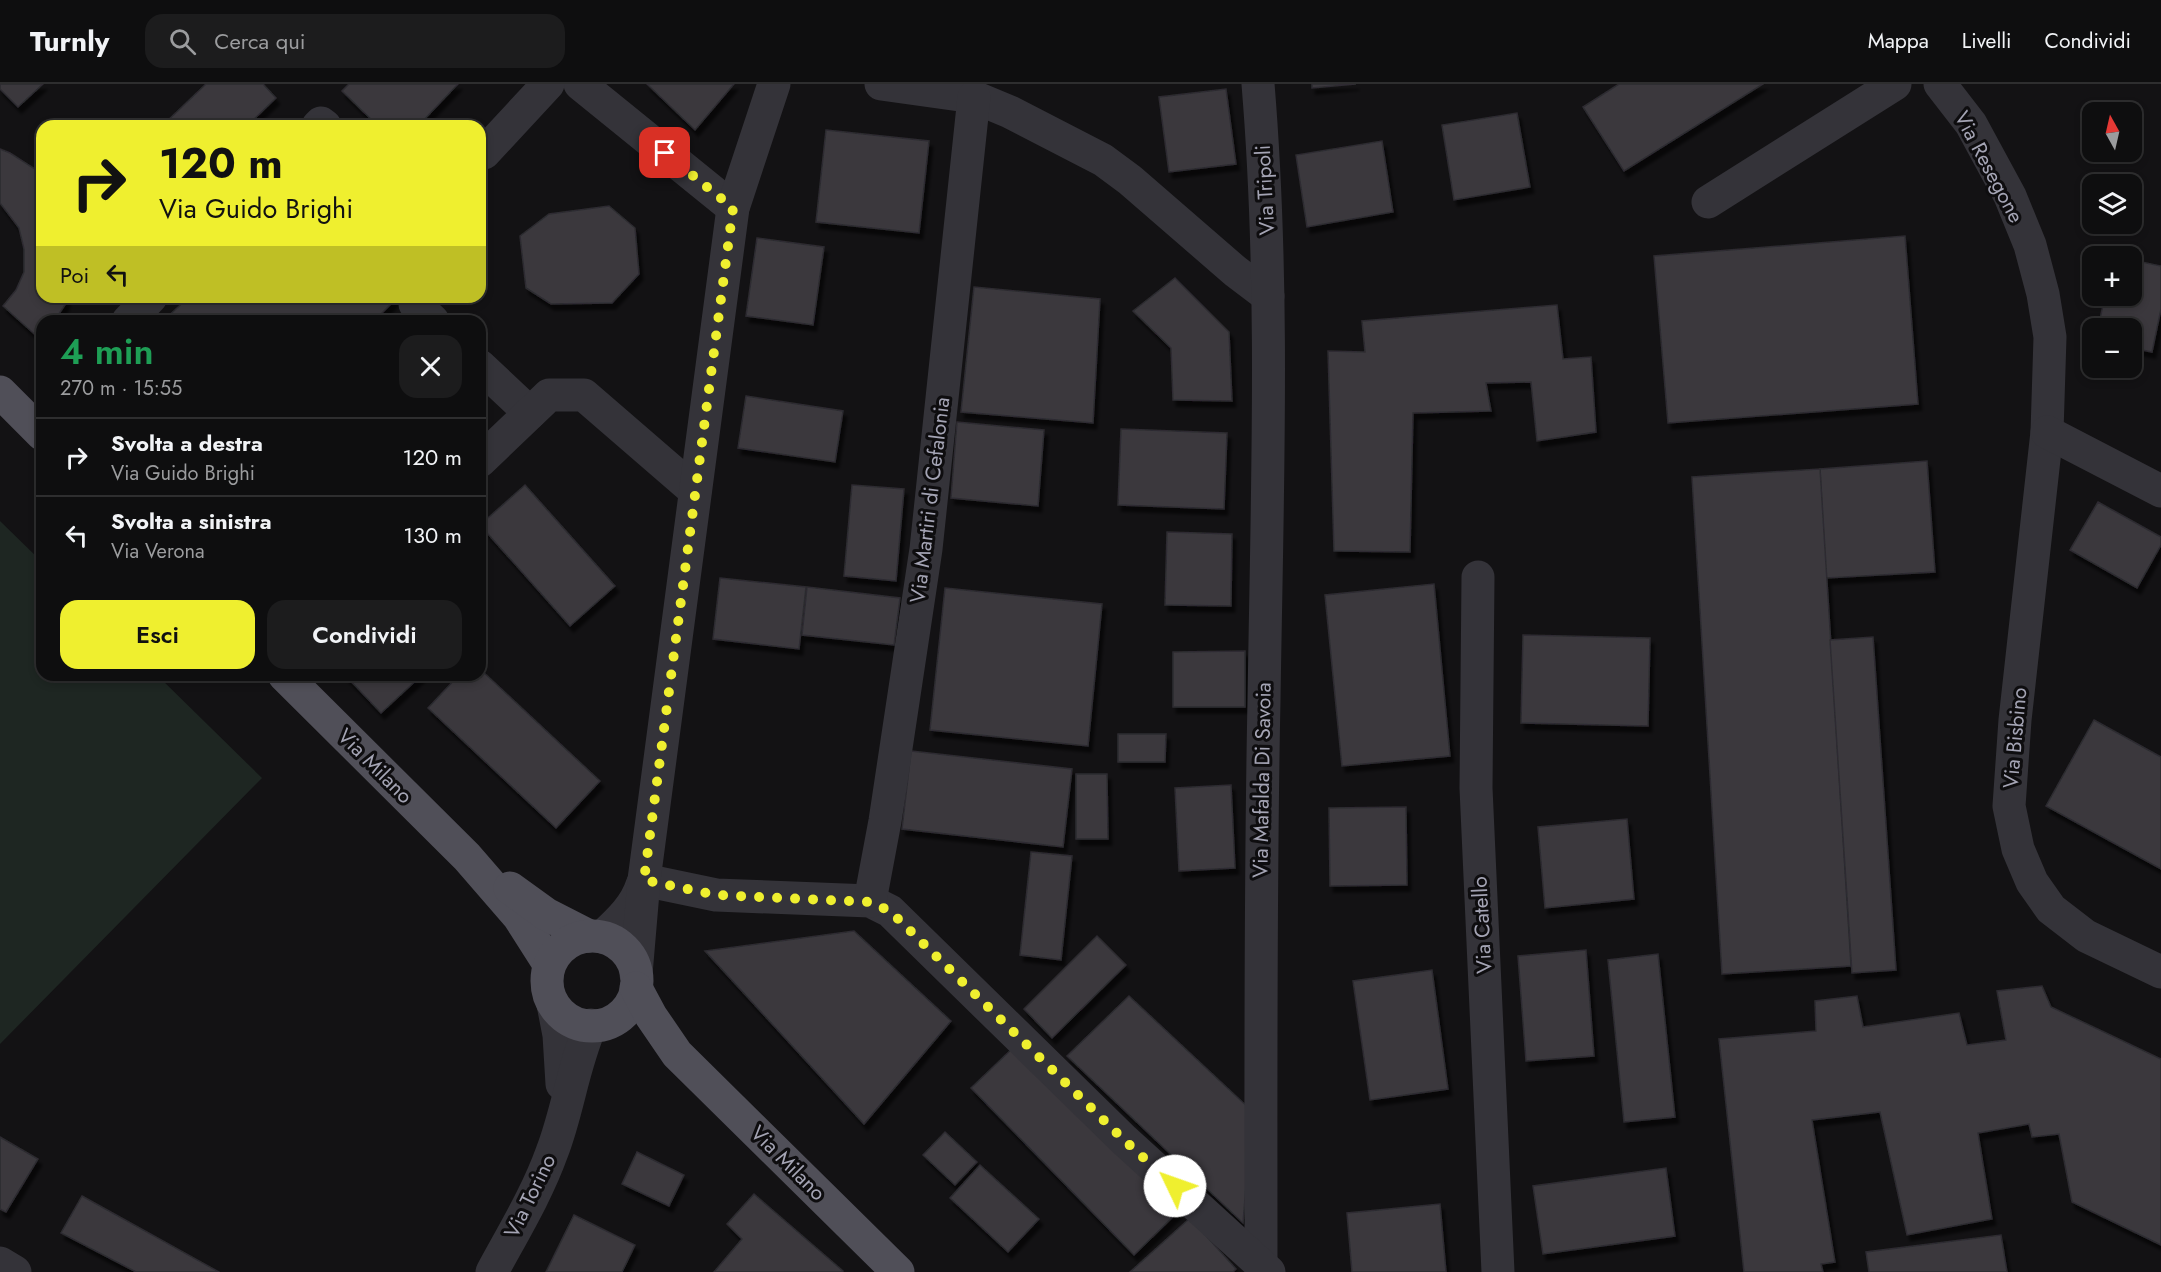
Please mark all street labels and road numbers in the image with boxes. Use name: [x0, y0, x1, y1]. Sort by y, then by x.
street label: Via Resegone: [1947, 106, 2031, 228]
street label: Via Tripoli: [1248, 144, 1282, 236]
street label: Via Martiri di Cefalonia: [902, 395, 958, 605]
street label: Via Mafalda Di Savoia: [1245, 682, 1279, 878]
street label: Via Bisbino: [1996, 686, 2034, 790]
street label: Via Milano: [331, 722, 419, 810]
street label: Via Catello: [1464, 876, 1500, 974]
street label: Via Milano: [744, 1119, 832, 1207]
street label: Via Torino: [497, 1149, 563, 1243]

